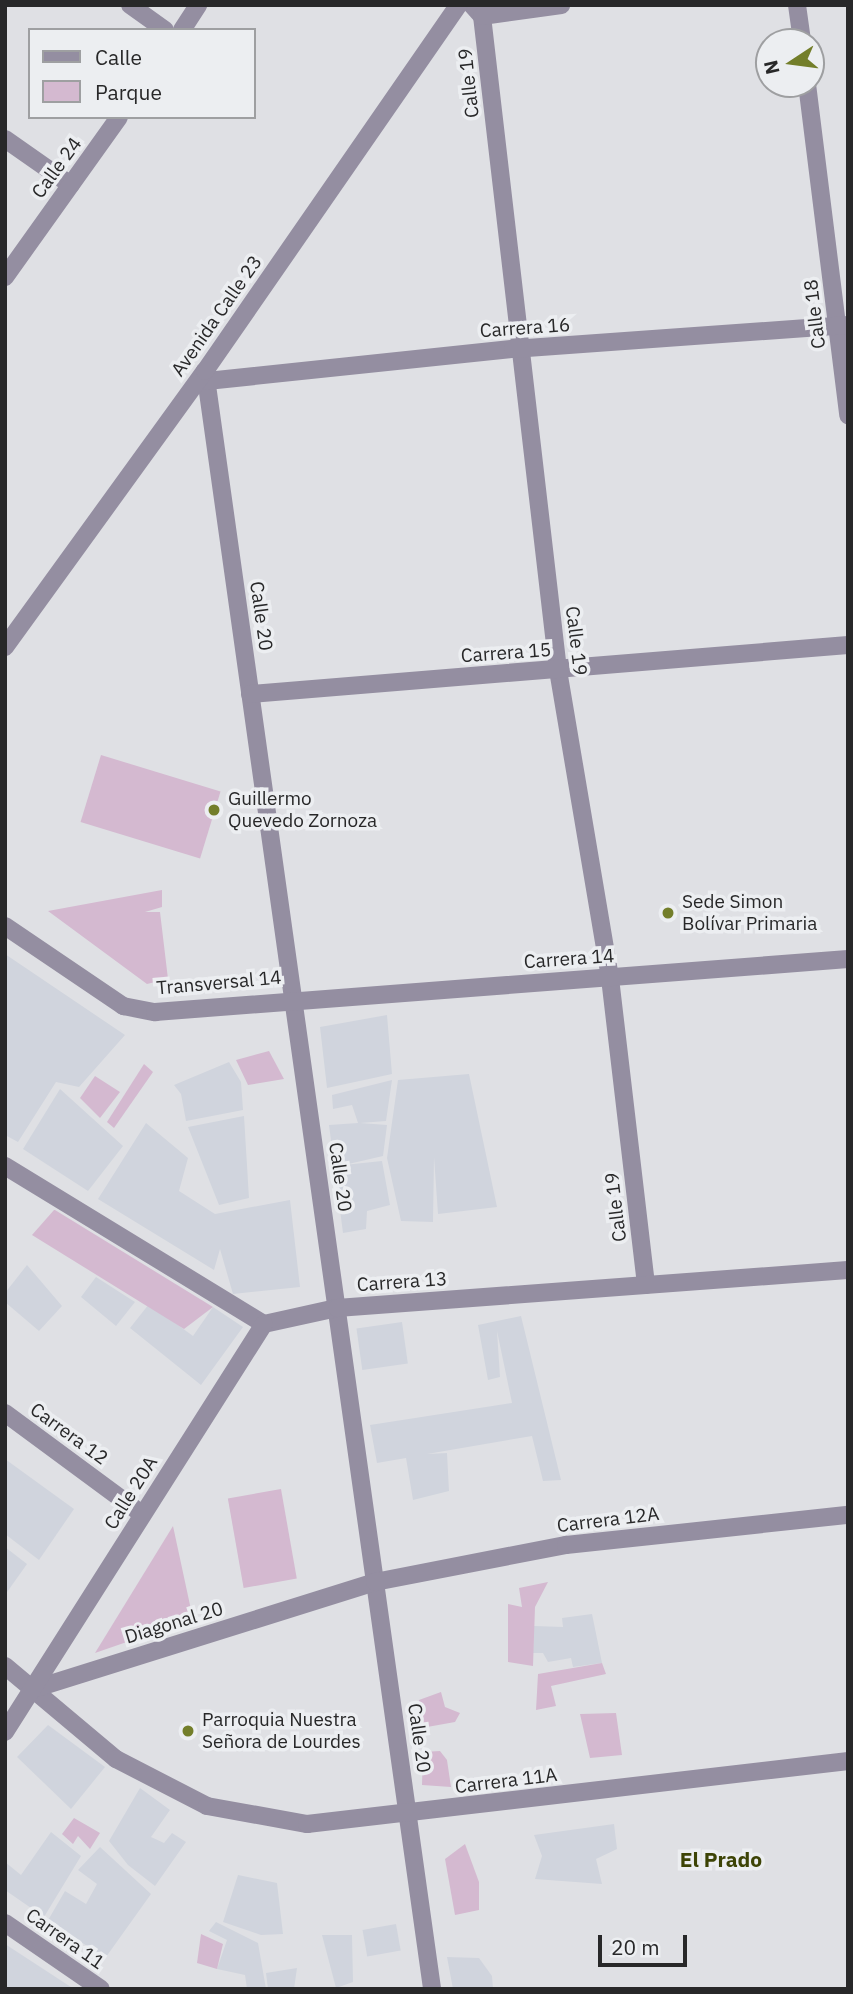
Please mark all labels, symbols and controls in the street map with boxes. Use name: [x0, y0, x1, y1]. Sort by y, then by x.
legend: [28, 28, 256, 119]
north arrow: [755, 28, 825, 98]
text: Calle: [95, 43, 142, 71]
street label: Calle 19: [454, 47, 484, 119]
text: N: [758, 58, 785, 77]
text: Parque: [95, 78, 162, 106]
street label: Calle 24: [27, 133, 87, 203]
street label: Avenida Calle 23: [167, 251, 267, 381]
street label: Calle 18: [799, 278, 831, 350]
street label: Carrera 16: [479, 313, 571, 343]
street label: Calle 20: [245, 580, 277, 652]
street label: Calle 19: [560, 605, 592, 677]
street label: Carrera 15: [460, 638, 552, 668]
place label: Guillermo Quevedo Zornoza: [228, 788, 377, 832]
marker: Guillermo Quevedo Zornoza: [206, 802, 222, 818]
place label: Sede Simon Bolívar Primaria: [682, 891, 817, 935]
marker: Sede Simon Bolívar Primaria: [660, 905, 676, 921]
street label: Carrera 14: [523, 944, 615, 974]
street label: Transversal 14: [156, 966, 282, 1000]
street label: Calle 20: [324, 1141, 356, 1213]
street label: Calle 19: [600, 1171, 632, 1243]
street label: Carrera 13: [356, 1267, 448, 1297]
street label: Carrera 12: [26, 1398, 112, 1470]
street label: Calle 20A: [100, 1452, 162, 1534]
street label: Carrera 12A: [556, 1502, 660, 1538]
street label: Diagonal 20: [122, 1597, 226, 1649]
street label: Calle 20: [403, 1702, 435, 1774]
place label: Parroquia Nuestra Señora de Lourdes: [202, 1709, 361, 1753]
marker: Parroquia Nuestra Señora de Lourdes: [180, 1723, 196, 1739]
street label: Carrera 11A: [454, 1763, 558, 1799]
district label: El Prado: [680, 1846, 762, 1872]
street label: Carrera 11: [21, 1904, 109, 1974]
scale bar: [601, 1920, 690, 1964]
text: 20 m: [611, 1933, 660, 1961]

